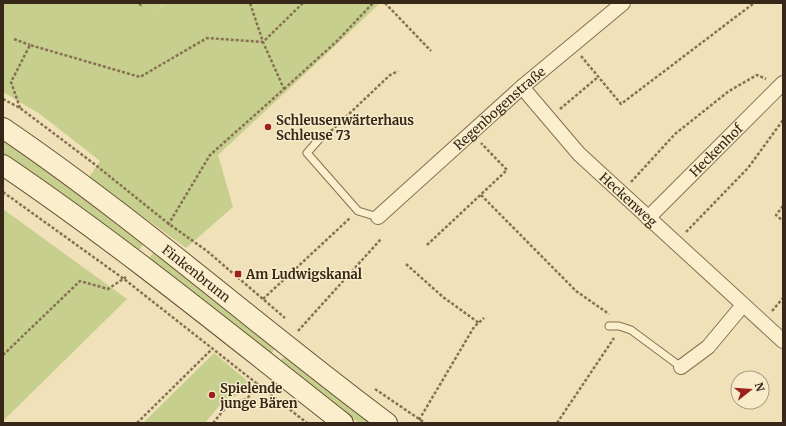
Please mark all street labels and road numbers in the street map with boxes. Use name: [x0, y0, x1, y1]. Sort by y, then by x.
street label: Regenbogenstraße: [450, 63, 549, 154]
street label: Heckenhof: [686, 120, 747, 181]
street label: Heckenweg: [596, 169, 661, 230]
street label: Finkenbrunn: [158, 241, 234, 306]

